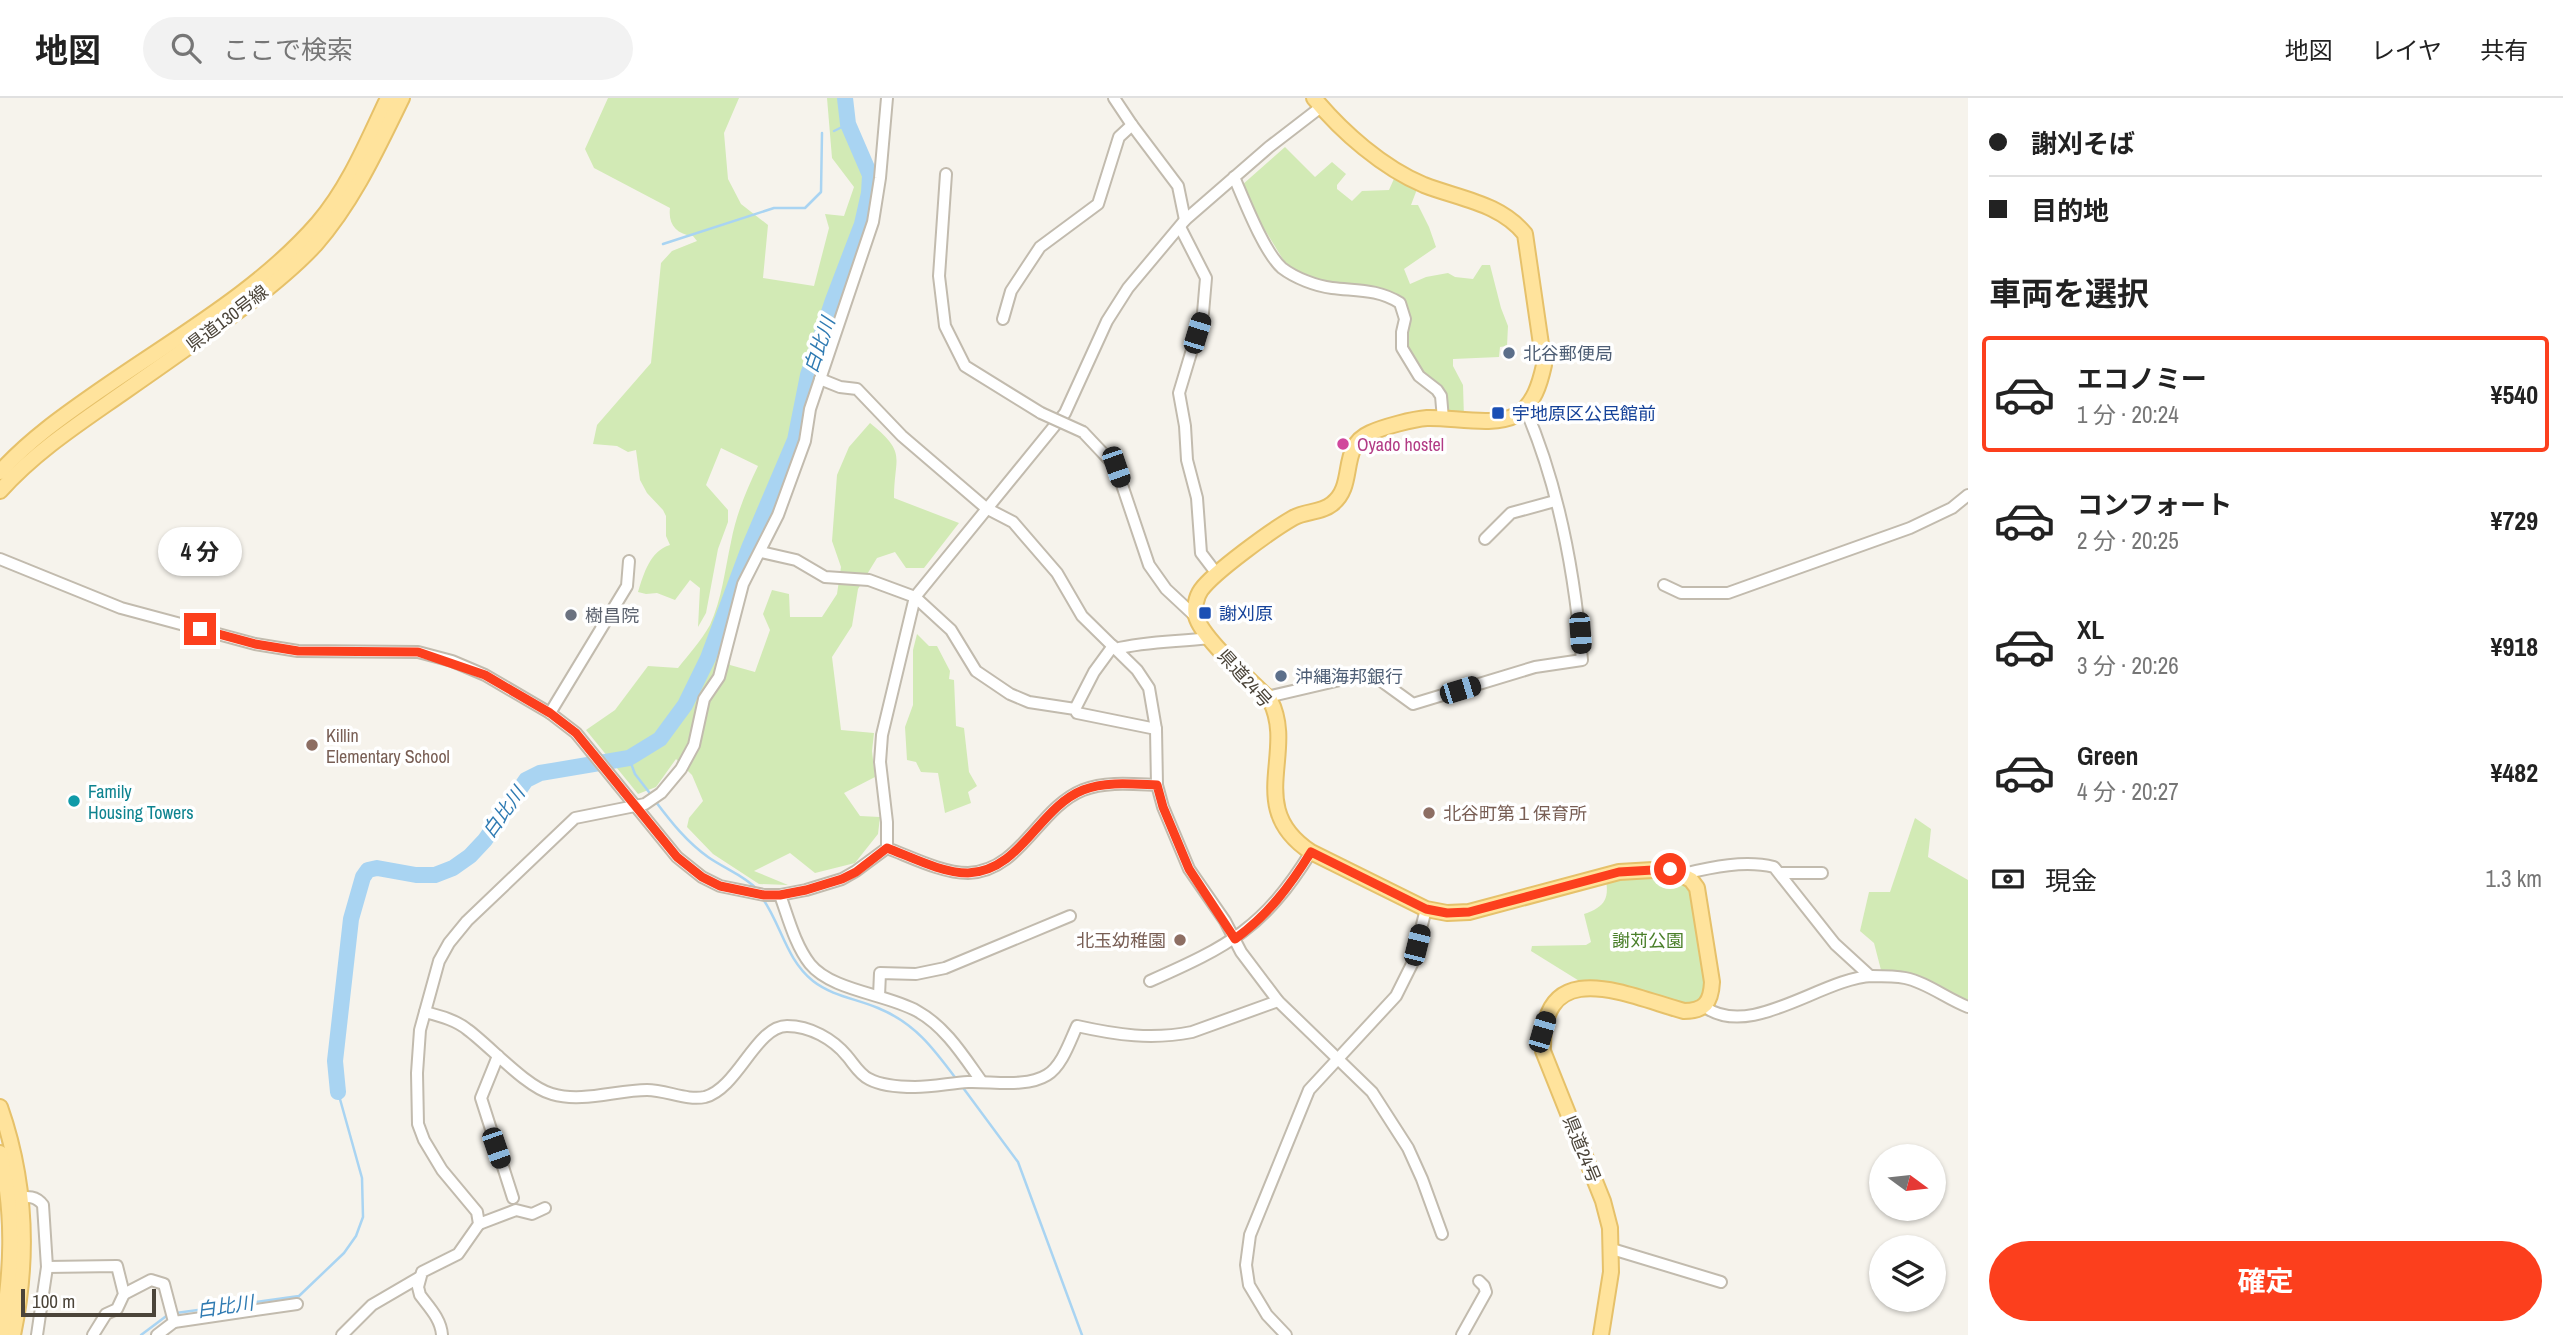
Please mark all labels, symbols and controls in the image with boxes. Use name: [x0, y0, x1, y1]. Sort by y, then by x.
search box: [143, 17, 633, 80]
text: 地図: [35, 28, 101, 72]
icon: search: [167, 29, 205, 67]
text: ここで検索: [223, 32, 353, 67]
text: 地図: [2285, 34, 2333, 66]
text: レイヤ: [2371, 34, 2442, 66]
text: 共有: [2480, 34, 2528, 66]
text: 謝刈そば: [2031, 126, 2135, 161]
text: 目的地: [2031, 193, 2109, 228]
text: 車両を選択: [1989, 272, 2149, 315]
street label: 県道130号線: [181, 279, 273, 357]
car: [1181, 310, 1214, 356]
water label: 白比川: [797, 312, 841, 376]
place label: 北谷郵便局: [1523, 341, 1613, 366]
marker: 北谷郵便局: [1501, 345, 1517, 361]
text: エコノミー: [2077, 361, 2207, 396]
icon: car: [1993, 363, 2056, 426]
text: ¥540: [2491, 377, 2538, 412]
text: 1 分 · 20:24: [2077, 399, 2179, 430]
place label: 宇地原区公民館前: [1512, 401, 1656, 426]
marker: 宇地原区公民館前: [1490, 405, 1506, 421]
place label: Oyado hostel: [1357, 432, 1444, 457]
marker: Oyado hostel: [1335, 436, 1351, 452]
car: [1100, 444, 1133, 490]
text: コンフォート: [2077, 487, 2232, 522]
icon: car: [1993, 489, 2056, 552]
text: ¥729: [2491, 503, 2538, 538]
text: 2 分 · 20:25: [2077, 525, 2179, 556]
callout: 4 分: [158, 528, 242, 576]
text: 4 分: [181, 536, 219, 567]
place label: 謝刈原: [1219, 601, 1273, 626]
place label: 樹昌院: [585, 603, 639, 628]
marker: 謝刈原: [1197, 605, 1213, 621]
marker: 樹昌院: [563, 607, 579, 623]
car: [1569, 611, 1592, 655]
text: XL: [2077, 612, 2104, 647]
route end: [184, 613, 216, 645]
icon: car: [1993, 615, 2056, 678]
text: ¥918: [2491, 629, 2538, 664]
street label: 県道24号: [1212, 643, 1278, 713]
text: 3 分 · 20:26: [2077, 650, 2179, 681]
place label: 沖縄海邦銀行: [1295, 664, 1403, 689]
marker: 沖縄海邦銀行: [1273, 668, 1289, 684]
car: [1437, 674, 1484, 706]
place label: Killin Elementary School: [326, 723, 450, 769]
marker: Killin Elementary School: [304, 737, 320, 753]
text: Green: [2077, 738, 2139, 773]
icon: car: [1993, 741, 2056, 804]
text: ¥482: [2491, 755, 2538, 790]
text: 4 分 · 20:27: [2077, 776, 2179, 807]
place label: Family Housing Towers: [88, 779, 194, 825]
water label: 白比川: [476, 780, 531, 843]
marker: Family Housing Towers: [66, 793, 82, 809]
place label: 北谷町第１保育所: [1443, 801, 1587, 826]
marker: 北谷町第１保育所: [1421, 805, 1437, 821]
route start: [1654, 853, 1686, 885]
icon: cash: [1989, 860, 2027, 898]
text: 現金: [2045, 863, 2097, 898]
text: 1.3 km: [2485, 863, 2542, 894]
car: [1402, 922, 1433, 968]
place label: 北玉幼稚園: [1076, 928, 1166, 953]
park label: 謝苅公園: [1612, 928, 1684, 953]
marker: 北玉幼稚園: [1172, 932, 1188, 948]
car: [1527, 1009, 1558, 1055]
street label: 県道24号: [1557, 1112, 1607, 1186]
car: [480, 1125, 513, 1171]
north arrow: [1869, 1144, 1946, 1222]
map controls: [1869, 1144, 1946, 1312]
button: layers: [1869, 1235, 1946, 1312]
button: 確定: [1989, 1241, 2542, 1321]
scale bar: [21, 1286, 156, 1318]
text: 100 m: [32, 1288, 75, 1314]
water label: 白比川: [195, 1289, 257, 1323]

